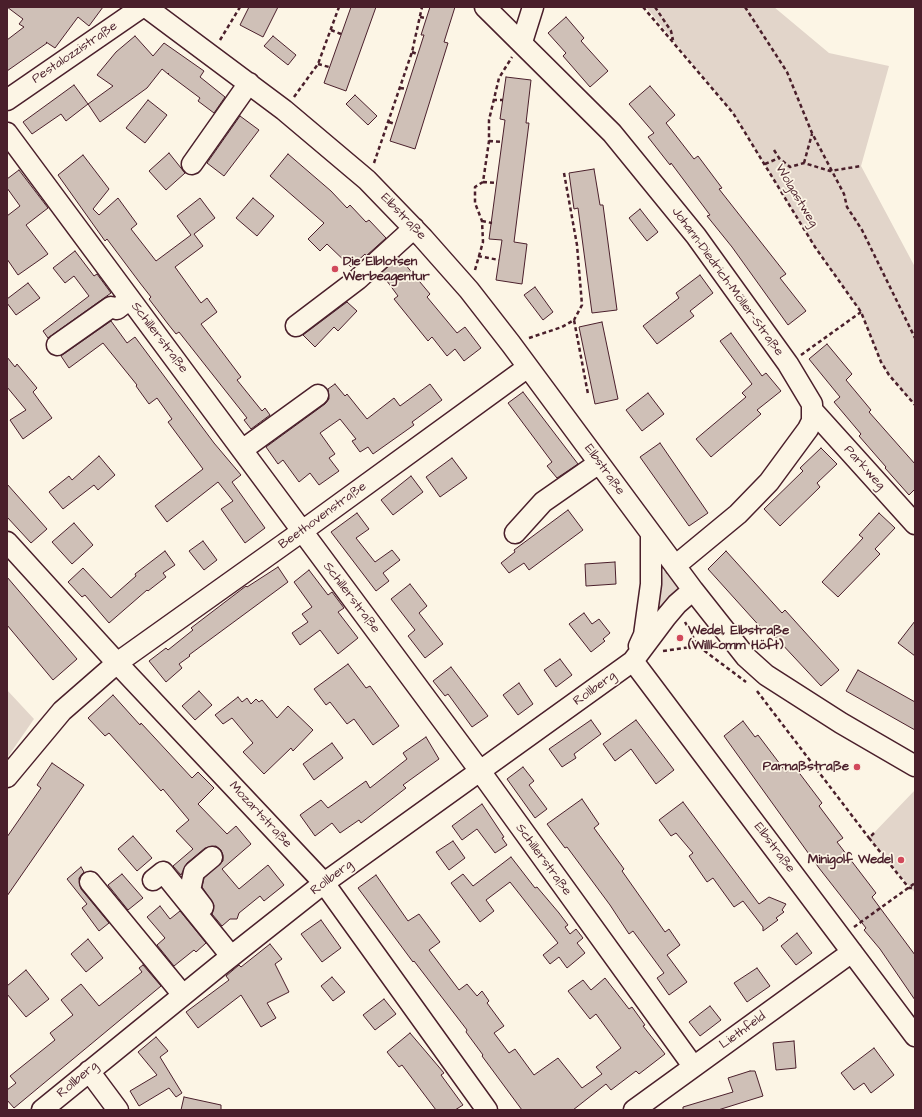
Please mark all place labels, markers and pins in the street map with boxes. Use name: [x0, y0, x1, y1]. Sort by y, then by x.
place label: Die Elblotsen Werbeagentur: [343, 254, 430, 285]
marker: Die Elblotsen Werbeagentur: [330, 264, 340, 274]
place label: Wedel, Elbstraße (Willkomm Höft): [688, 623, 789, 654]
marker: Wedel, Elbstraße (Willkomm Höft): [675, 633, 685, 643]
place label: Parnaßstraße: [763, 759, 849, 775]
marker: Parnaßstraße: [852, 762, 862, 772]
place label: Minigolf Wedel: [808, 852, 893, 868]
marker: Minigolf Wedel: [896, 855, 906, 865]

